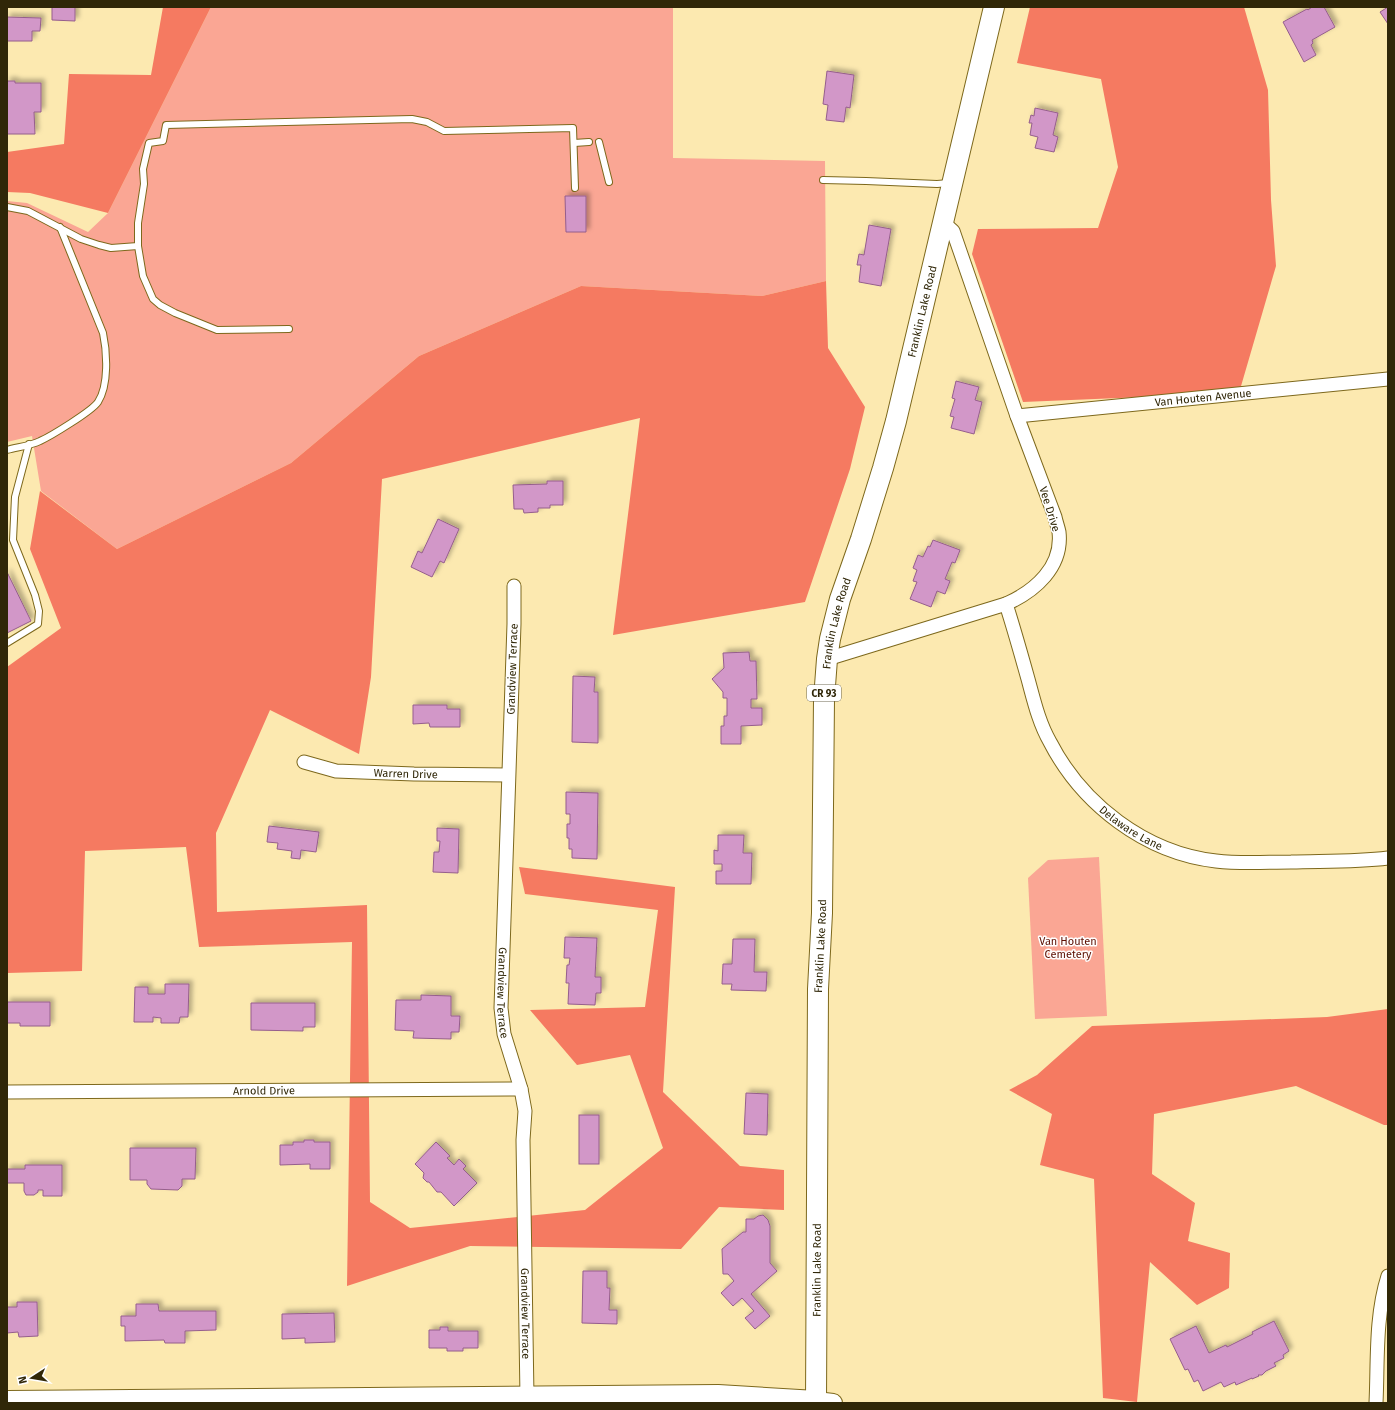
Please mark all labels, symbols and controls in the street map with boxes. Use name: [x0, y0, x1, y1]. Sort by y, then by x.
street label: Franklin Lake Road: [905, 264, 940, 359]
street label: Van Houten Avenue: [1154, 387, 1252, 409]
street label: Vee Drive: [1037, 485, 1063, 533]
street label: Franklin Lake Road: [820, 576, 854, 670]
street label: Grandview Terrace: [504, 623, 521, 715]
road number: CR 93: [807, 685, 841, 701]
street label: Warren Drive: [373, 766, 438, 781]
street label: Delaware Lane: [1096, 803, 1164, 853]
street label: Franklin Lake Road: [812, 899, 829, 993]
park label: Van Houten Cemetery: [1039, 935, 1097, 961]
street label: Grandview Terrace: [494, 947, 511, 1040]
street label: Arnold Drive: [233, 1084, 295, 1098]
street label: Franklin Lake Road: [810, 1223, 824, 1317]
street label: Grandview Terrace: [518, 1268, 532, 1359]
north arrow: [12, 1358, 52, 1398]
text: N: [16, 1375, 30, 1385]

